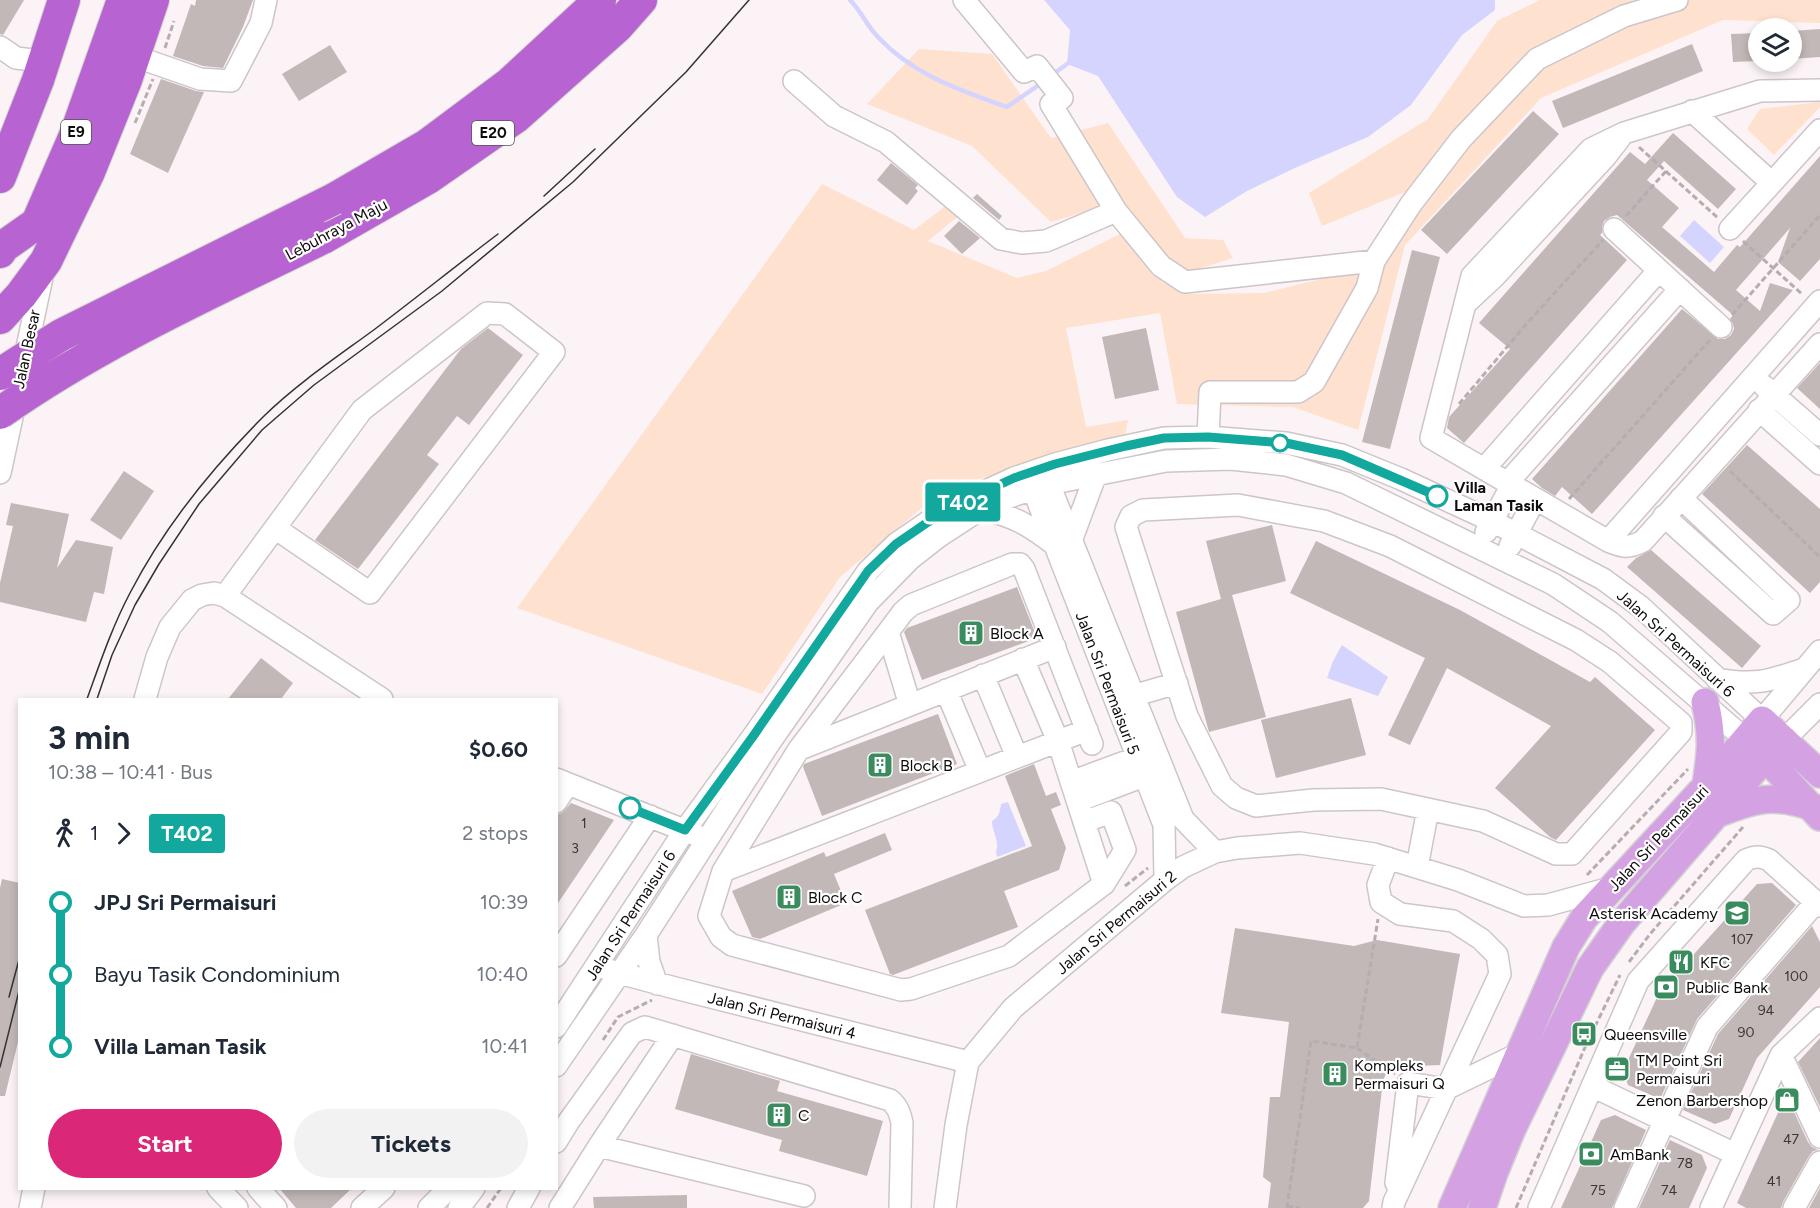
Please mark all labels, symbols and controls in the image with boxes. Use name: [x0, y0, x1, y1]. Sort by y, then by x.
map controls: [1748, 18, 1802, 72]
button: layers: [1748, 18, 1802, 72]
road number: E9: [61, 120, 91, 144]
road number: E20: [472, 121, 514, 145]
street label: Lebuhraya Maju: [282, 195, 391, 264]
street label: Jalan Besar: [9, 307, 44, 390]
unlabelled marker: [1271, 434, 1289, 452]
place label: Villa Laman Tasik: [1454, 478, 1544, 515]
line badge: T402: [921, 482, 1005, 522]
marker: Villa Laman Tasik: [1426, 485, 1448, 507]
text: T402: [937, 490, 989, 515]
street label: Jalan Sri Permaisuri 6: [1613, 586, 1738, 701]
street label: Jalan Sri Permaisuri 5: [1072, 609, 1144, 757]
building icon: Block A: [956, 618, 986, 648]
place label: Block A: [990, 624, 1044, 643]
text: 3 min: [48, 718, 130, 757]
text: $0.60: [469, 736, 528, 763]
building icon: Block B: [865, 750, 895, 780]
place label: Block B: [900, 756, 953, 775]
text: 10:38 – 10:41 · Bus: [48, 760, 213, 784]
street label: Jalan Sri Permaisuri: [1604, 781, 1712, 895]
unlabelled marker: [619, 797, 641, 819]
house number: 1: [581, 815, 587, 832]
icon: walk: [48, 817, 81, 850]
icon: forward: [107, 817, 140, 850]
text: 1: [90, 821, 98, 845]
text: T402: [161, 821, 213, 846]
text: 2 stops: [462, 821, 528, 845]
house number: 3: [571, 840, 579, 857]
street label: Jalan Sri Permaisuri 6: [581, 847, 680, 984]
street label: Jalan Sri Permaisuri 2: [1052, 867, 1180, 978]
building icon: Block C: [774, 882, 804, 912]
place label: Block C: [808, 888, 862, 907]
text: JPJ Sri Permaisuri: [94, 889, 277, 916]
text: 10:39: [480, 890, 528, 914]
school or university icon: Asterisk Academy: [1722, 898, 1752, 928]
place label: Asterisk Academy: [1589, 904, 1719, 923]
house number: 107: [1731, 931, 1754, 948]
restaurant icon: KFC: [1666, 947, 1696, 977]
place label: KFC: [1700, 953, 1730, 972]
text: Bayu Tasik Condominium: [94, 961, 340, 988]
text: 10:40: [477, 962, 528, 986]
house number: 100: [1784, 968, 1808, 985]
bank icon: Public Bank: [1651, 972, 1681, 1002]
place label: Public Bank: [1686, 978, 1768, 997]
street label: Jalan Sri Permaisuri 4: [706, 988, 858, 1043]
house number: 94: [1758, 1002, 1775, 1019]
bus stop icon: Queensville: [1569, 1019, 1599, 1049]
house number: 90: [1738, 1024, 1754, 1041]
place label: Queensville: [1604, 1025, 1687, 1044]
text: Villa Laman Tasik: [94, 1033, 267, 1060]
text: 10:41: [481, 1034, 528, 1058]
place label: TM Point Sri Permaisuri: [1636, 1051, 1722, 1088]
office icon: TM Point Sri Permaisuri: [1602, 1054, 1632, 1084]
place label: Kompleks Permaisuri Q: [1354, 1056, 1445, 1093]
building icon: Kompleks Permaisuri Q: [1320, 1059, 1350, 1089]
shop icon: Zenon Barbershop: [1772, 1085, 1802, 1115]
place label: Zenon Barbershop: [1636, 1091, 1768, 1110]
building icon: C: [764, 1100, 794, 1130]
place label: C: [798, 1106, 810, 1125]
button: Start: [48, 1109, 282, 1178]
button: Tickets: [294, 1109, 528, 1178]
house number: 47: [1783, 1131, 1800, 1148]
bank icon: AmBank: [1576, 1139, 1606, 1169]
place label: AmBank: [1610, 1145, 1669, 1164]
house number: 78: [1677, 1155, 1693, 1172]
house number: 41: [1767, 1173, 1781, 1190]
house number: 75: [1590, 1182, 1606, 1199]
house number: 74: [1661, 1182, 1677, 1199]

